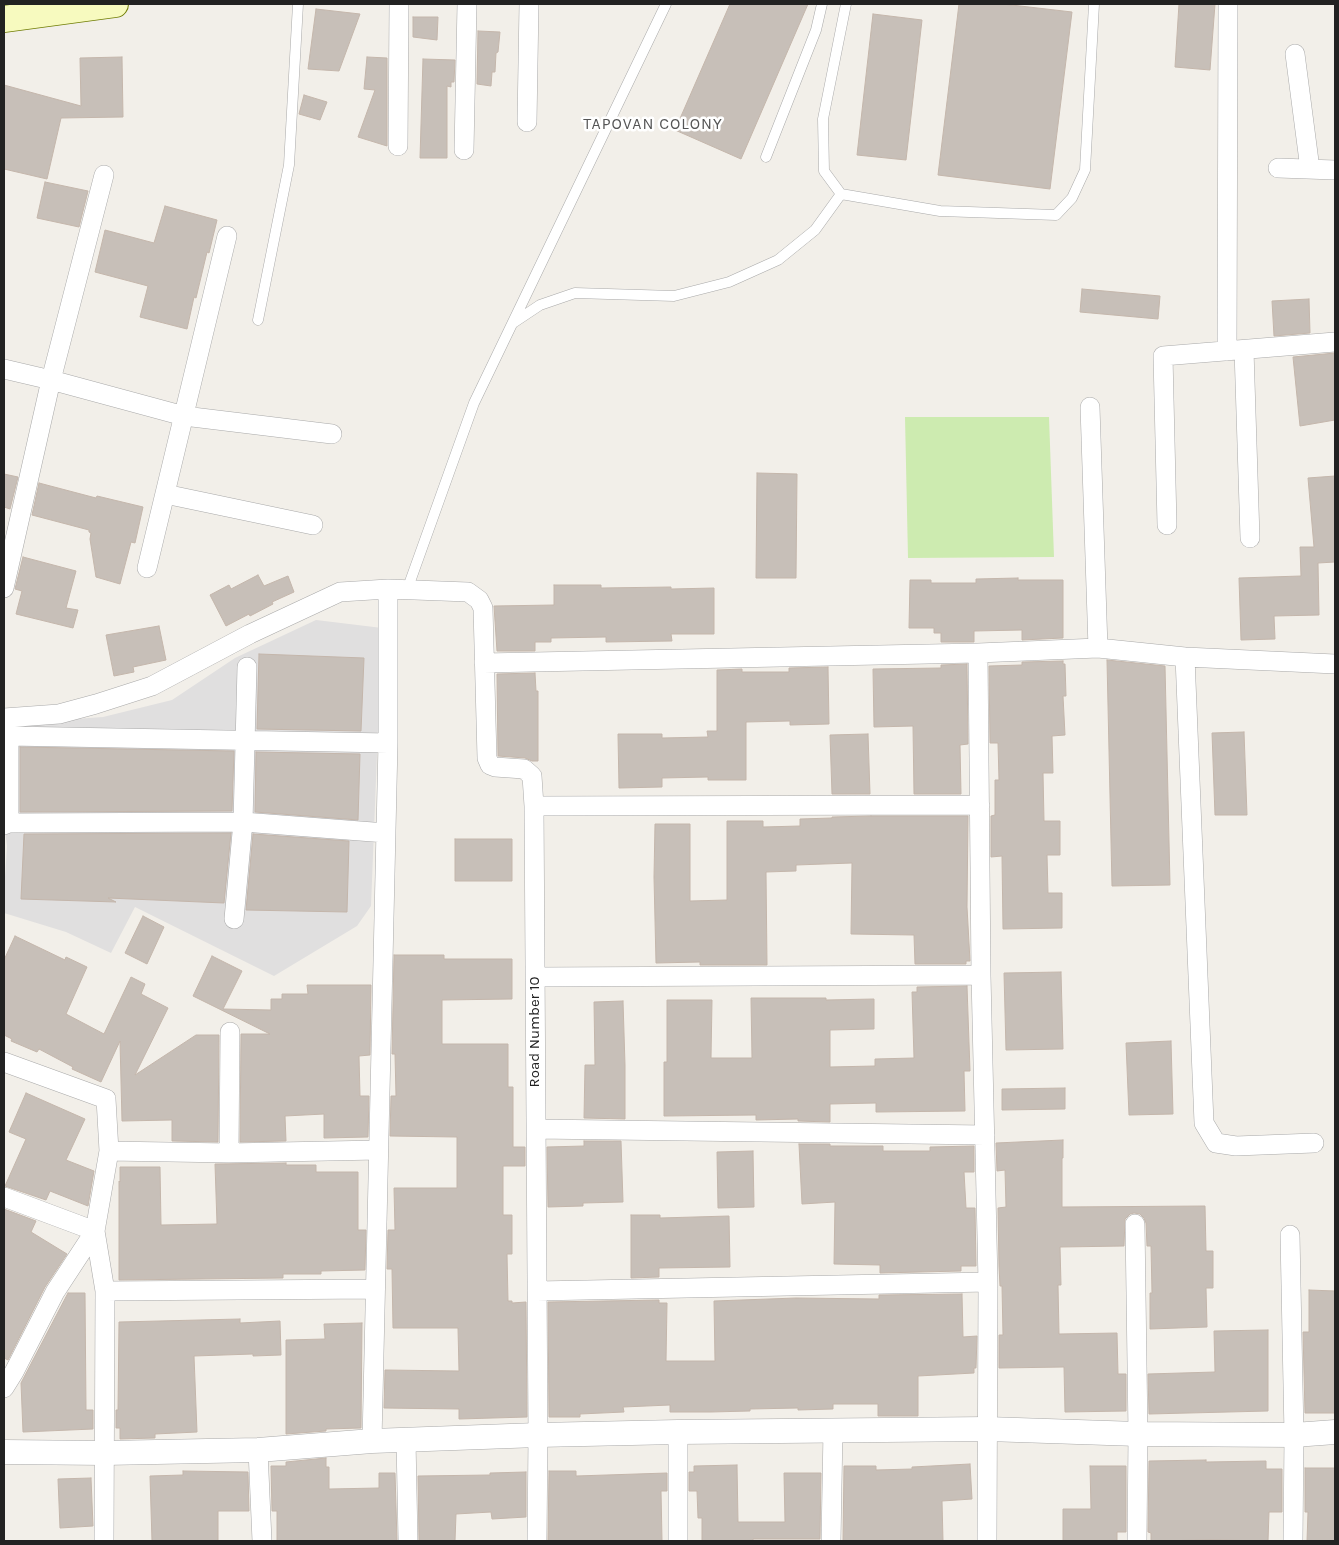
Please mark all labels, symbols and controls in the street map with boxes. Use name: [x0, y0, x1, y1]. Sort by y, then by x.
district label: TAPOVAN COLONY: [581, 114, 725, 134]
street label: Road Number 10: [526, 977, 544, 1087]

